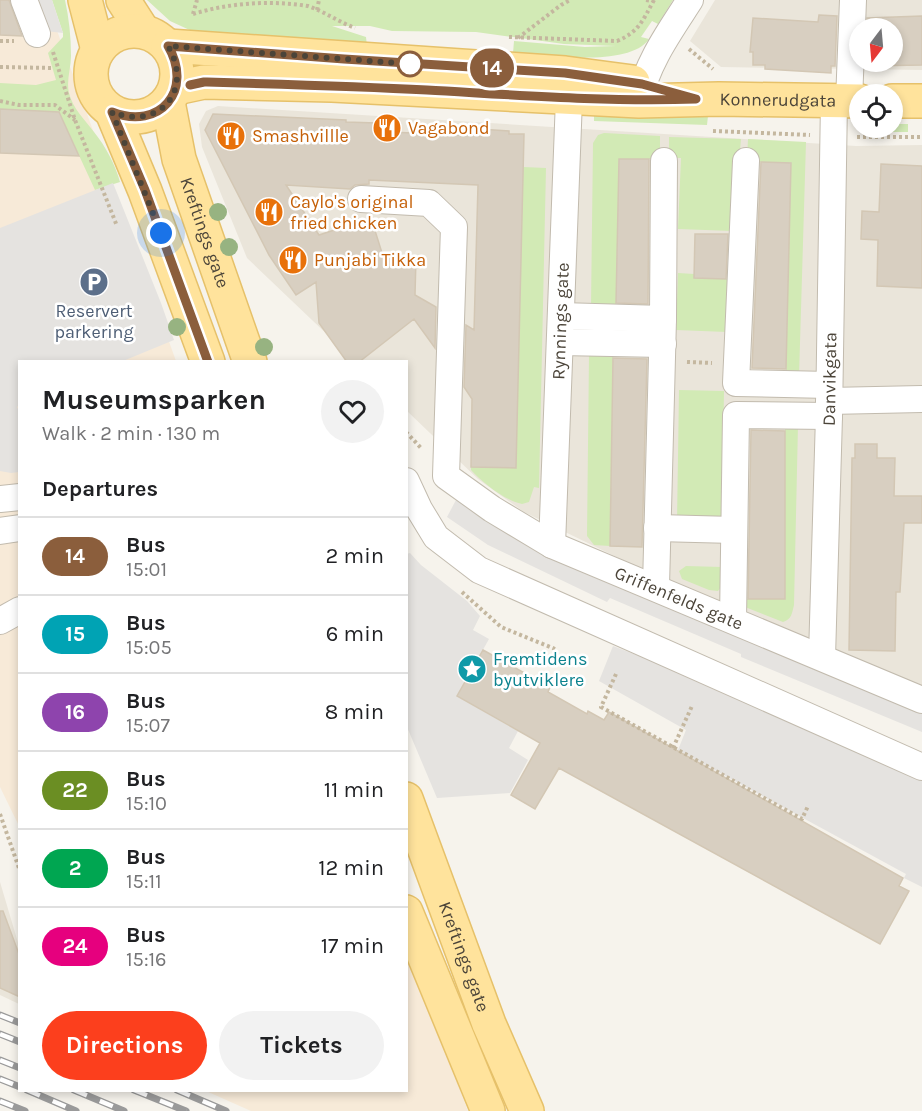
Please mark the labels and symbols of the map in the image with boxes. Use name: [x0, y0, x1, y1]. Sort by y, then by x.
north arrow: [849, 18, 903, 72]
line badge: 14: [465, 48, 519, 88]
unlabelled marker: [397, 51, 423, 77]
street label: Konnerudgata: [719, 88, 836, 112]
restaurant icon: Vagabond: [371, 112, 403, 144]
place label: Vagabond: [408, 117, 490, 139]
restaurant icon: Smashvillle: [215, 120, 247, 152]
place label: Smashvillle: [252, 125, 349, 147]
street label: Kreftings gate: [175, 174, 234, 291]
place label: Caylo's original fried chicken: [290, 191, 413, 234]
restaurant icon: Caylo's original fried chicken: [253, 196, 285, 228]
your location: [146, 218, 176, 248]
restaurant icon: Punjabi Tikka: [277, 244, 309, 276]
place label: Punjabi Tikka: [314, 249, 426, 271]
street label: Rynnings gate: [547, 262, 574, 380]
parking icon: Reservert parkering: [78, 266, 110, 298]
place label: Reservert parkering: [54, 300, 134, 343]
street label: Danvikgata: [818, 332, 841, 426]
street label: Griffenfelds gate: [611, 562, 746, 635]
place label: Fremtidens byutviklere: [493, 648, 587, 691]
place icon: Fremtidens byutviklere: [456, 653, 488, 685]
street label: Kreftings gate: [434, 898, 495, 1015]

